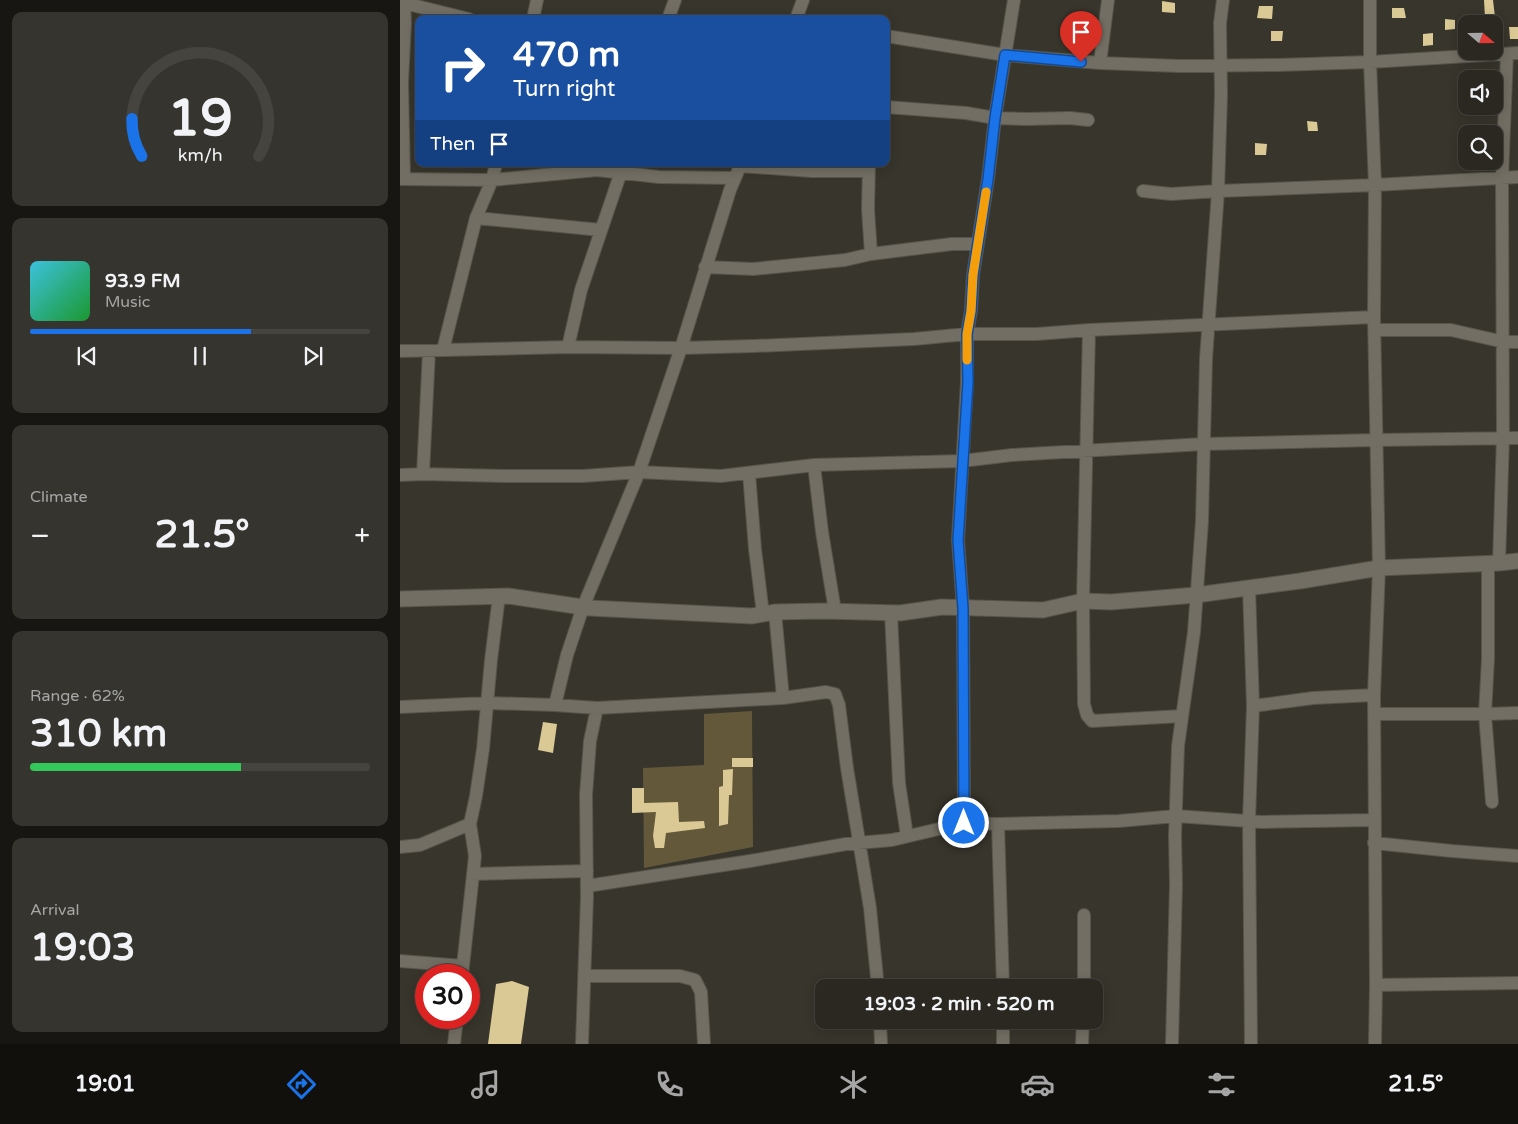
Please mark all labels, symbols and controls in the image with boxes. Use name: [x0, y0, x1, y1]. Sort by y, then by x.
pin: [1060, 11, 1102, 62]
north arrow: [1458, 15, 1502, 60]
map controls: [1458, 15, 1503, 170]
icon: arrive: [1067, 18, 1095, 46]
text: 470 m: [513, 34, 620, 76]
icon: right: [430, 35, 495, 100]
button: sound: [1458, 70, 1503, 115]
text: Turn right: [513, 76, 615, 102]
text: 19: [167, 87, 233, 150]
button: search: [1458, 125, 1503, 170]
icon: arrive: [485, 130, 513, 158]
text: Then: [430, 133, 475, 155]
text: km/h: [178, 145, 222, 166]
text: 93.9 FM: [105, 270, 181, 292]
text: Music: [105, 292, 150, 312]
icon: previous: [73, 342, 101, 370]
icon: pause: [186, 342, 214, 370]
icon: next: [299, 342, 327, 370]
text: Climate: [30, 487, 88, 507]
text: 21.5°: [155, 512, 250, 558]
text: −: [30, 519, 50, 553]
text: +: [354, 519, 370, 553]
text: Range · 62%: [30, 686, 125, 706]
text: 310 km: [30, 711, 167, 757]
position arrow: [937, 796, 989, 848]
text: Arrival: [30, 900, 79, 920]
text: 19:03: [30, 925, 135, 971]
speed limit sign: 30: [415, 964, 480, 1029]
text: 19:03 · 2 min · 520 m: [863, 993, 1055, 1015]
icon: directions: [284, 1067, 319, 1102]
icon: music: [468, 1067, 503, 1102]
icon: phone: [652, 1067, 687, 1102]
icon: climate: [836, 1067, 871, 1102]
icon: car: [1020, 1067, 1055, 1102]
icon: filters: [1204, 1067, 1239, 1102]
text: 19:01: [74, 1071, 135, 1097]
text: 21.5°: [1388, 1071, 1443, 1097]

